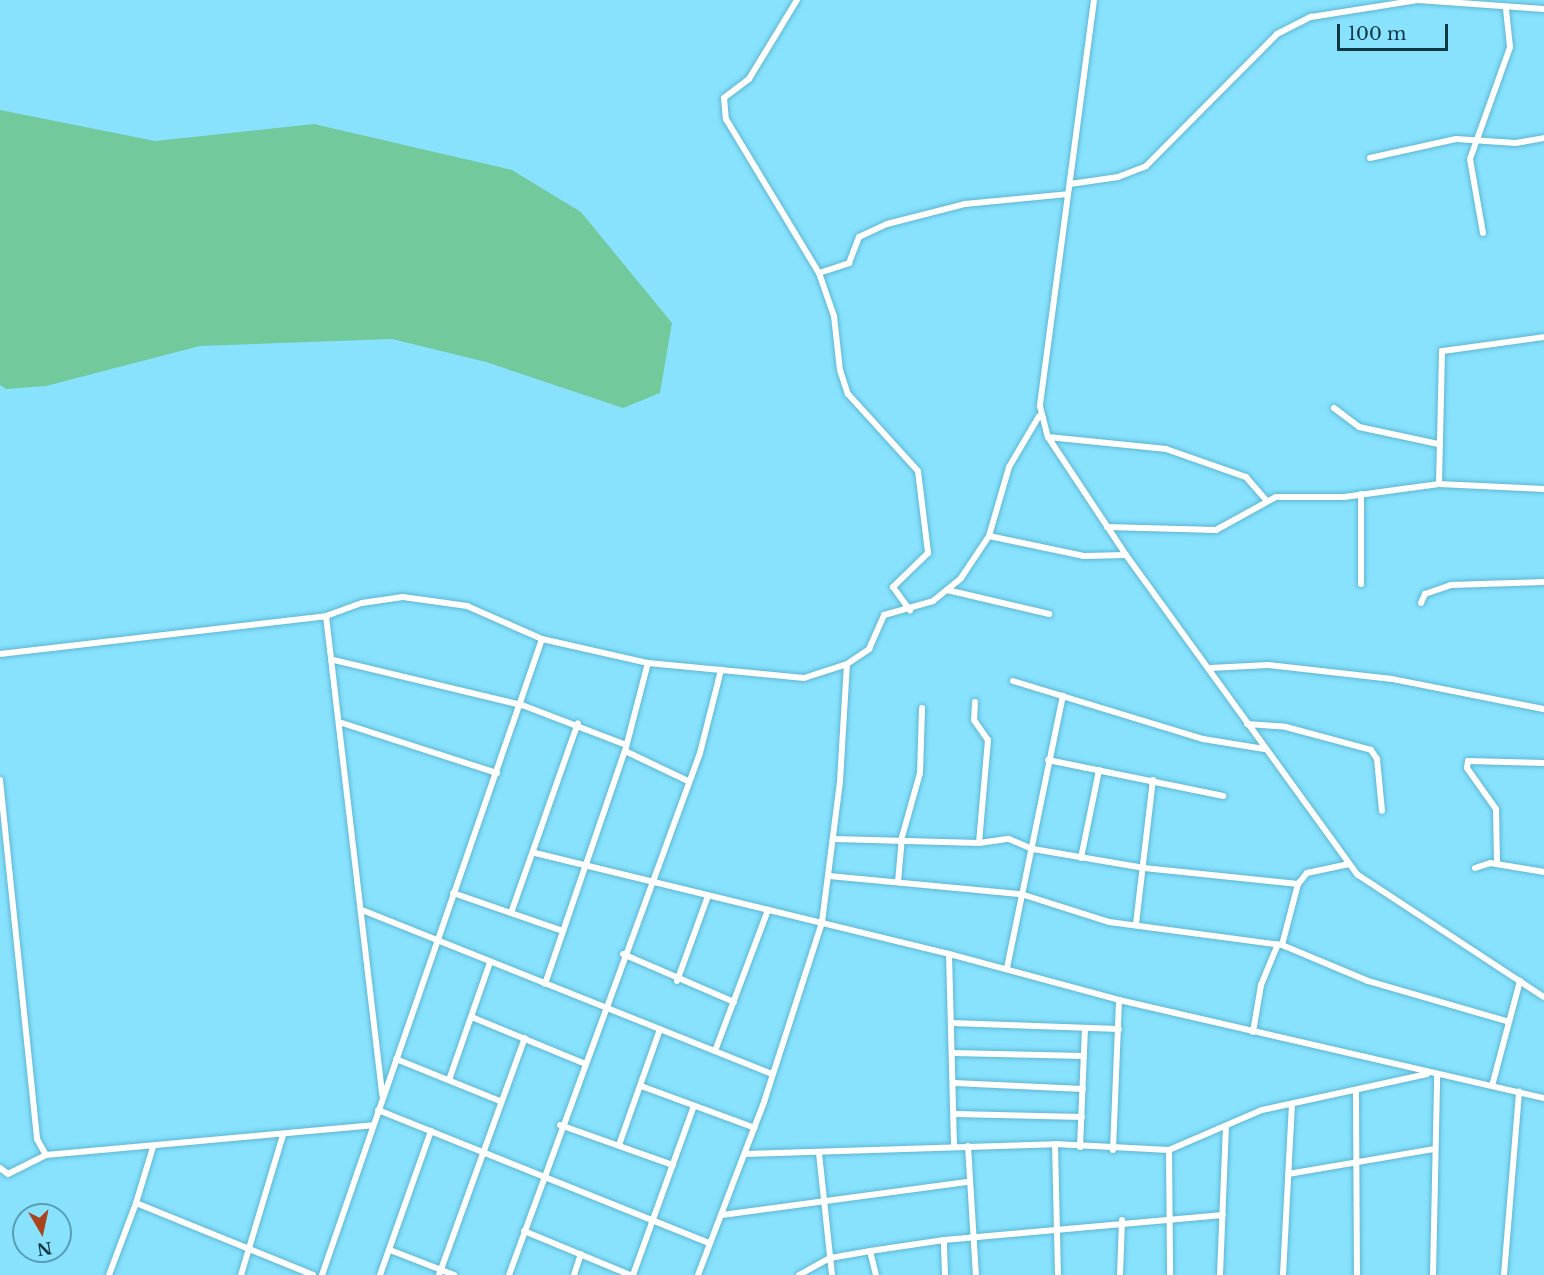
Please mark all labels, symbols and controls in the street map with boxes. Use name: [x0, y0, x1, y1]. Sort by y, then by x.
scale bar: [1340, 12, 1451, 50]
text: 100 m: [1348, 23, 1406, 45]
north arrow: [12, 1203, 72, 1263]
text: N: [36, 1238, 54, 1260]

